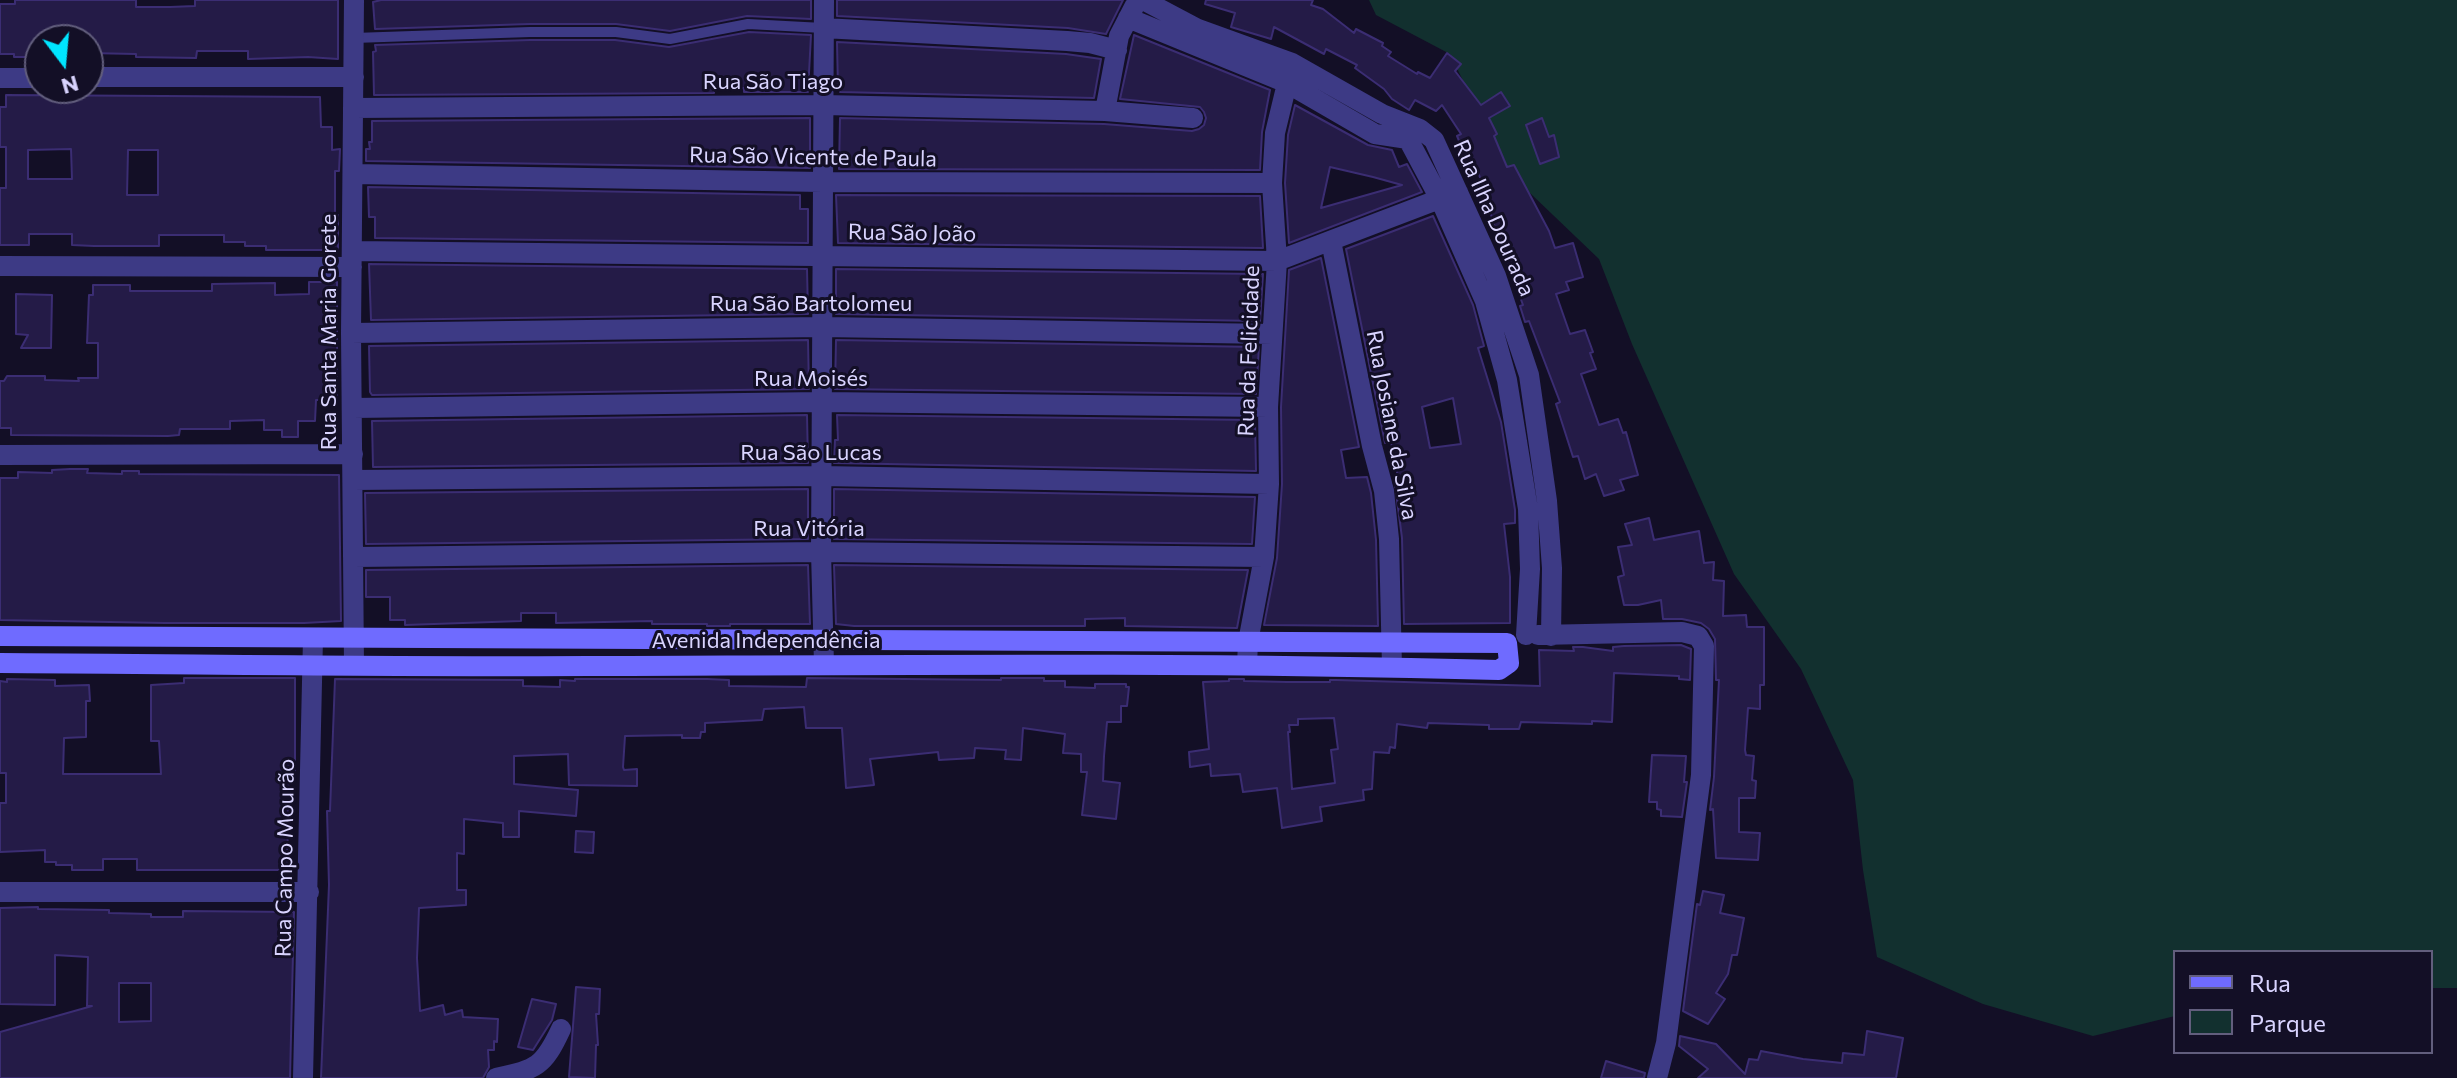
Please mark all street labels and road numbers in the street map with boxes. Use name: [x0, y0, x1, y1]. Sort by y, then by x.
street label: Rua São Tiago: [703, 69, 843, 95]
street label: Rua Ilha Dourada: [1448, 136, 1540, 300]
street label: Rua São Vicente de Paula: [689, 142, 937, 172]
street label: Rua Santa Maria Gorete: [316, 214, 342, 450]
street label: Rua São João: [848, 219, 976, 247]
street label: Rua da Felicidade: [1233, 265, 1265, 437]
street label: Rua São Bartolomeu: [710, 291, 912, 317]
street label: Rua Josiane da Silva: [1361, 328, 1423, 522]
street label: Rua Moisés: [754, 366, 868, 392]
street label: Rua São Lucas: [740, 440, 882, 466]
street label: Rua Vitória: [753, 516, 865, 542]
street label: Avenida Independência: [652, 628, 880, 654]
street label: Rua Campo Mourão: [270, 759, 300, 957]

